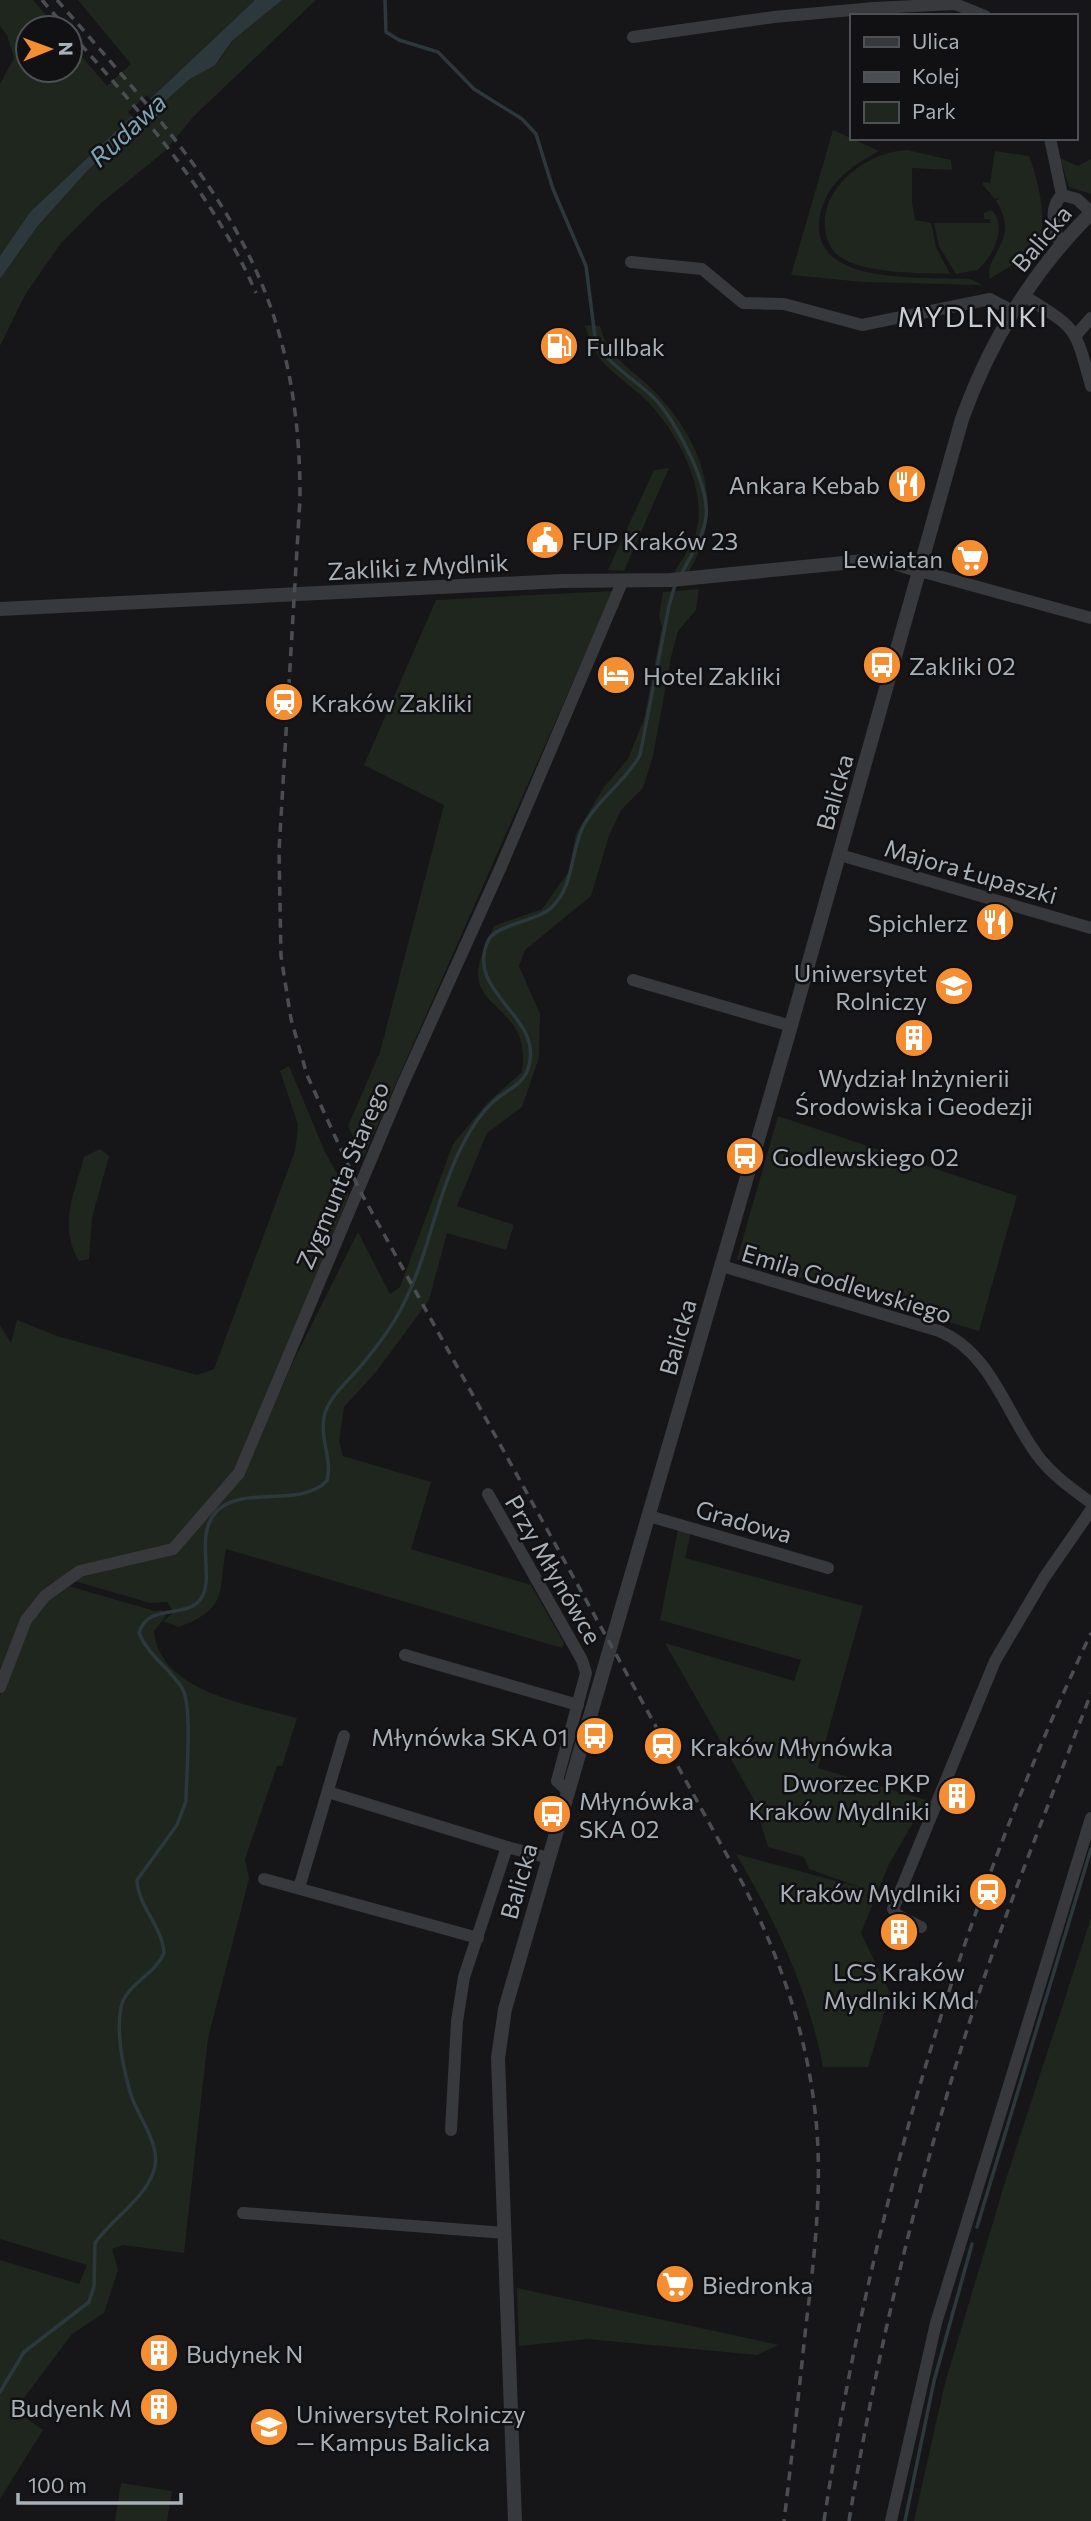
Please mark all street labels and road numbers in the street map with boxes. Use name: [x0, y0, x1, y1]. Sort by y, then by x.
street label: Balicka: [1005, 199, 1077, 277]
street label: Zakliki z Mydlnik: [327, 547, 509, 585]
street label: Balicka: [809, 751, 859, 833]
street label: Majora Łupaszki: [881, 832, 1061, 910]
street label: Zygmunta Starego: [289, 1077, 395, 1273]
street label: Emila Godlewskiego: [739, 1237, 955, 1329]
street label: Balicka: [652, 1296, 702, 1378]
street label: Przy Młynówce: [500, 1489, 608, 1649]
street label: Gradowa: [693, 1493, 795, 1549]
street label: Balicka: [493, 1840, 543, 1922]

